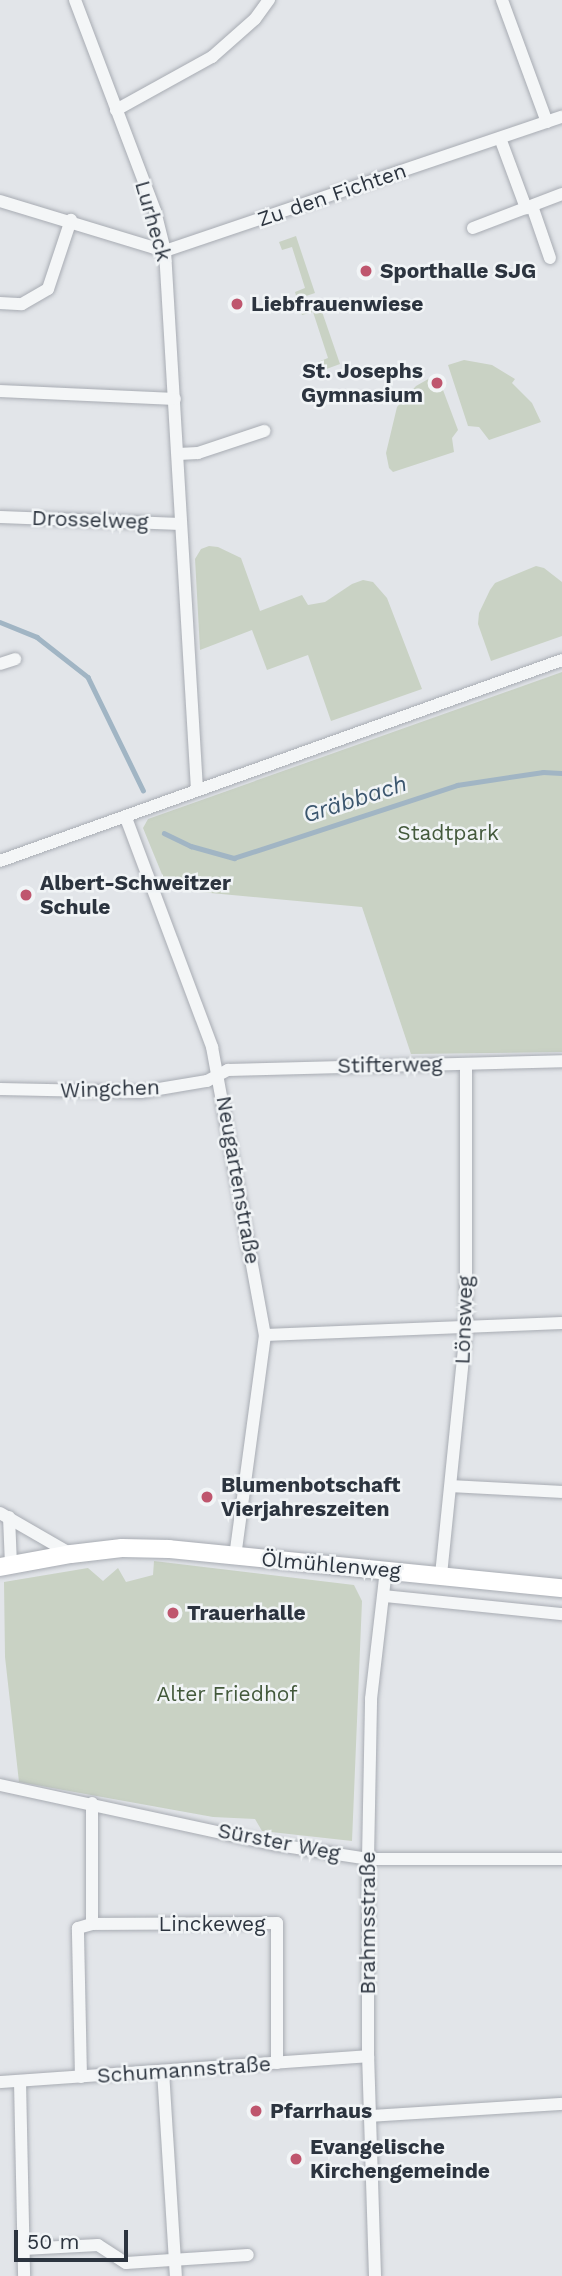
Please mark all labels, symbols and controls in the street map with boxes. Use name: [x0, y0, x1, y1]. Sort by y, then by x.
street label: Zu den Fichten: [254, 158, 410, 232]
street label: Lurheck: [129, 178, 177, 264]
place label: Sporthalle SJG: [380, 258, 536, 284]
marker: Sporthalle SJG: [358, 263, 374, 279]
place label: Liebfrauenwiese: [251, 291, 423, 317]
marker: Liebfrauenwiese: [229, 296, 245, 312]
place label: St. Josephs Gymnasium: [301, 358, 423, 408]
marker: St. Josephs Gymnasium: [429, 375, 445, 391]
street label: Drosselweg: [31, 505, 149, 535]
water label: Gräbbach: [300, 770, 410, 830]
park label: Stadtpark: [397, 820, 499, 846]
place label: Albert-Schweitzer Schule: [40, 870, 231, 920]
marker: Albert-Schweitzer Schule: [18, 887, 34, 903]
street label: Stifterweg: [337, 1051, 443, 1079]
street label: Wingchen: [60, 1075, 160, 1103]
street label: Neugartenstraße: [211, 1094, 265, 1266]
street label: Lönsweg: [450, 1275, 478, 1365]
place label: Blumenbotschaft Vierjahreszeiten: [221, 1472, 400, 1522]
marker: Blumenbotschaft Vierjahreszeiten: [199, 1489, 215, 1505]
street label: Ölmühlenweg: [260, 1546, 402, 1584]
place label: Trauerhalle: [187, 1600, 306, 1626]
marker: Trauerhalle: [165, 1605, 181, 1621]
park label: Alter Friedhof: [156, 1681, 298, 1707]
street label: Sürster Weg: [215, 1818, 343, 1866]
street label: Brahmsstraße: [355, 1851, 381, 1995]
street label: Linckeweg: [159, 1911, 265, 1937]
street label: Schumannstraße: [96, 2051, 272, 2089]
place label: Pfarrhaus: [270, 2098, 372, 2124]
marker: Pfarrhaus: [248, 2103, 264, 2119]
place label: Evangelische Kirchengemeinde: [310, 2134, 490, 2184]
marker: Evangelische Kirchengemeinde: [288, 2151, 304, 2167]
scale bar: [18, 2216, 131, 2260]
text: 50 m: [27, 2229, 79, 2254]

